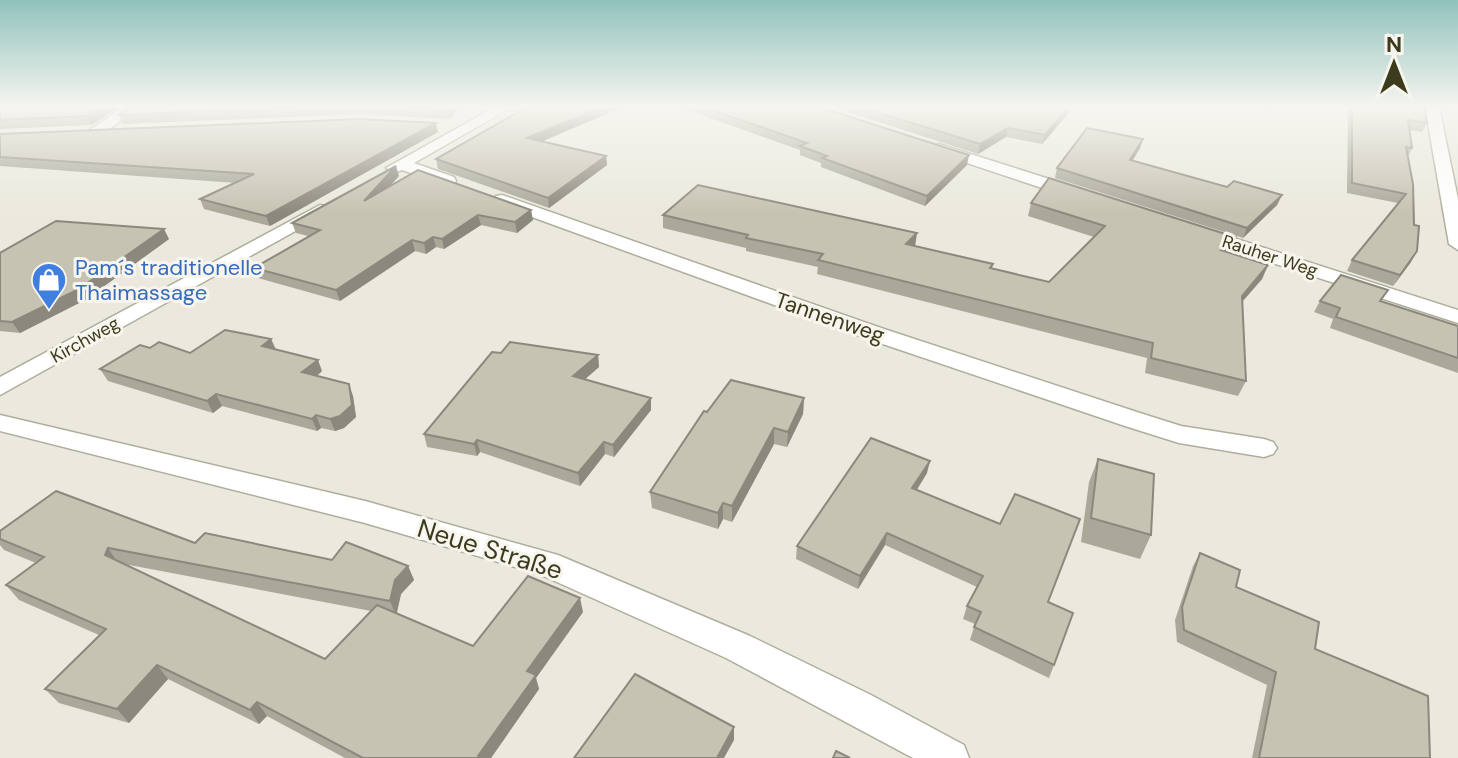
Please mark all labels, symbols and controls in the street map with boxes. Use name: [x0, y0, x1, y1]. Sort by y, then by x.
north arrow: [1354, 24, 1434, 104]
text: N: [1386, 30, 1402, 59]
street label: Rauher Weg: [1219, 229, 1321, 283]
place label: Pam´s traditionelle Thaimassage: [75, 253, 263, 307]
shop icon: Pam´s traditionelle Thaimassage: [30, 261, 68, 311]
street label: Tannenweg: [771, 285, 889, 350]
street label: Kirchweg: [46, 311, 124, 369]
street label: Neue Straße: [413, 511, 567, 587]

